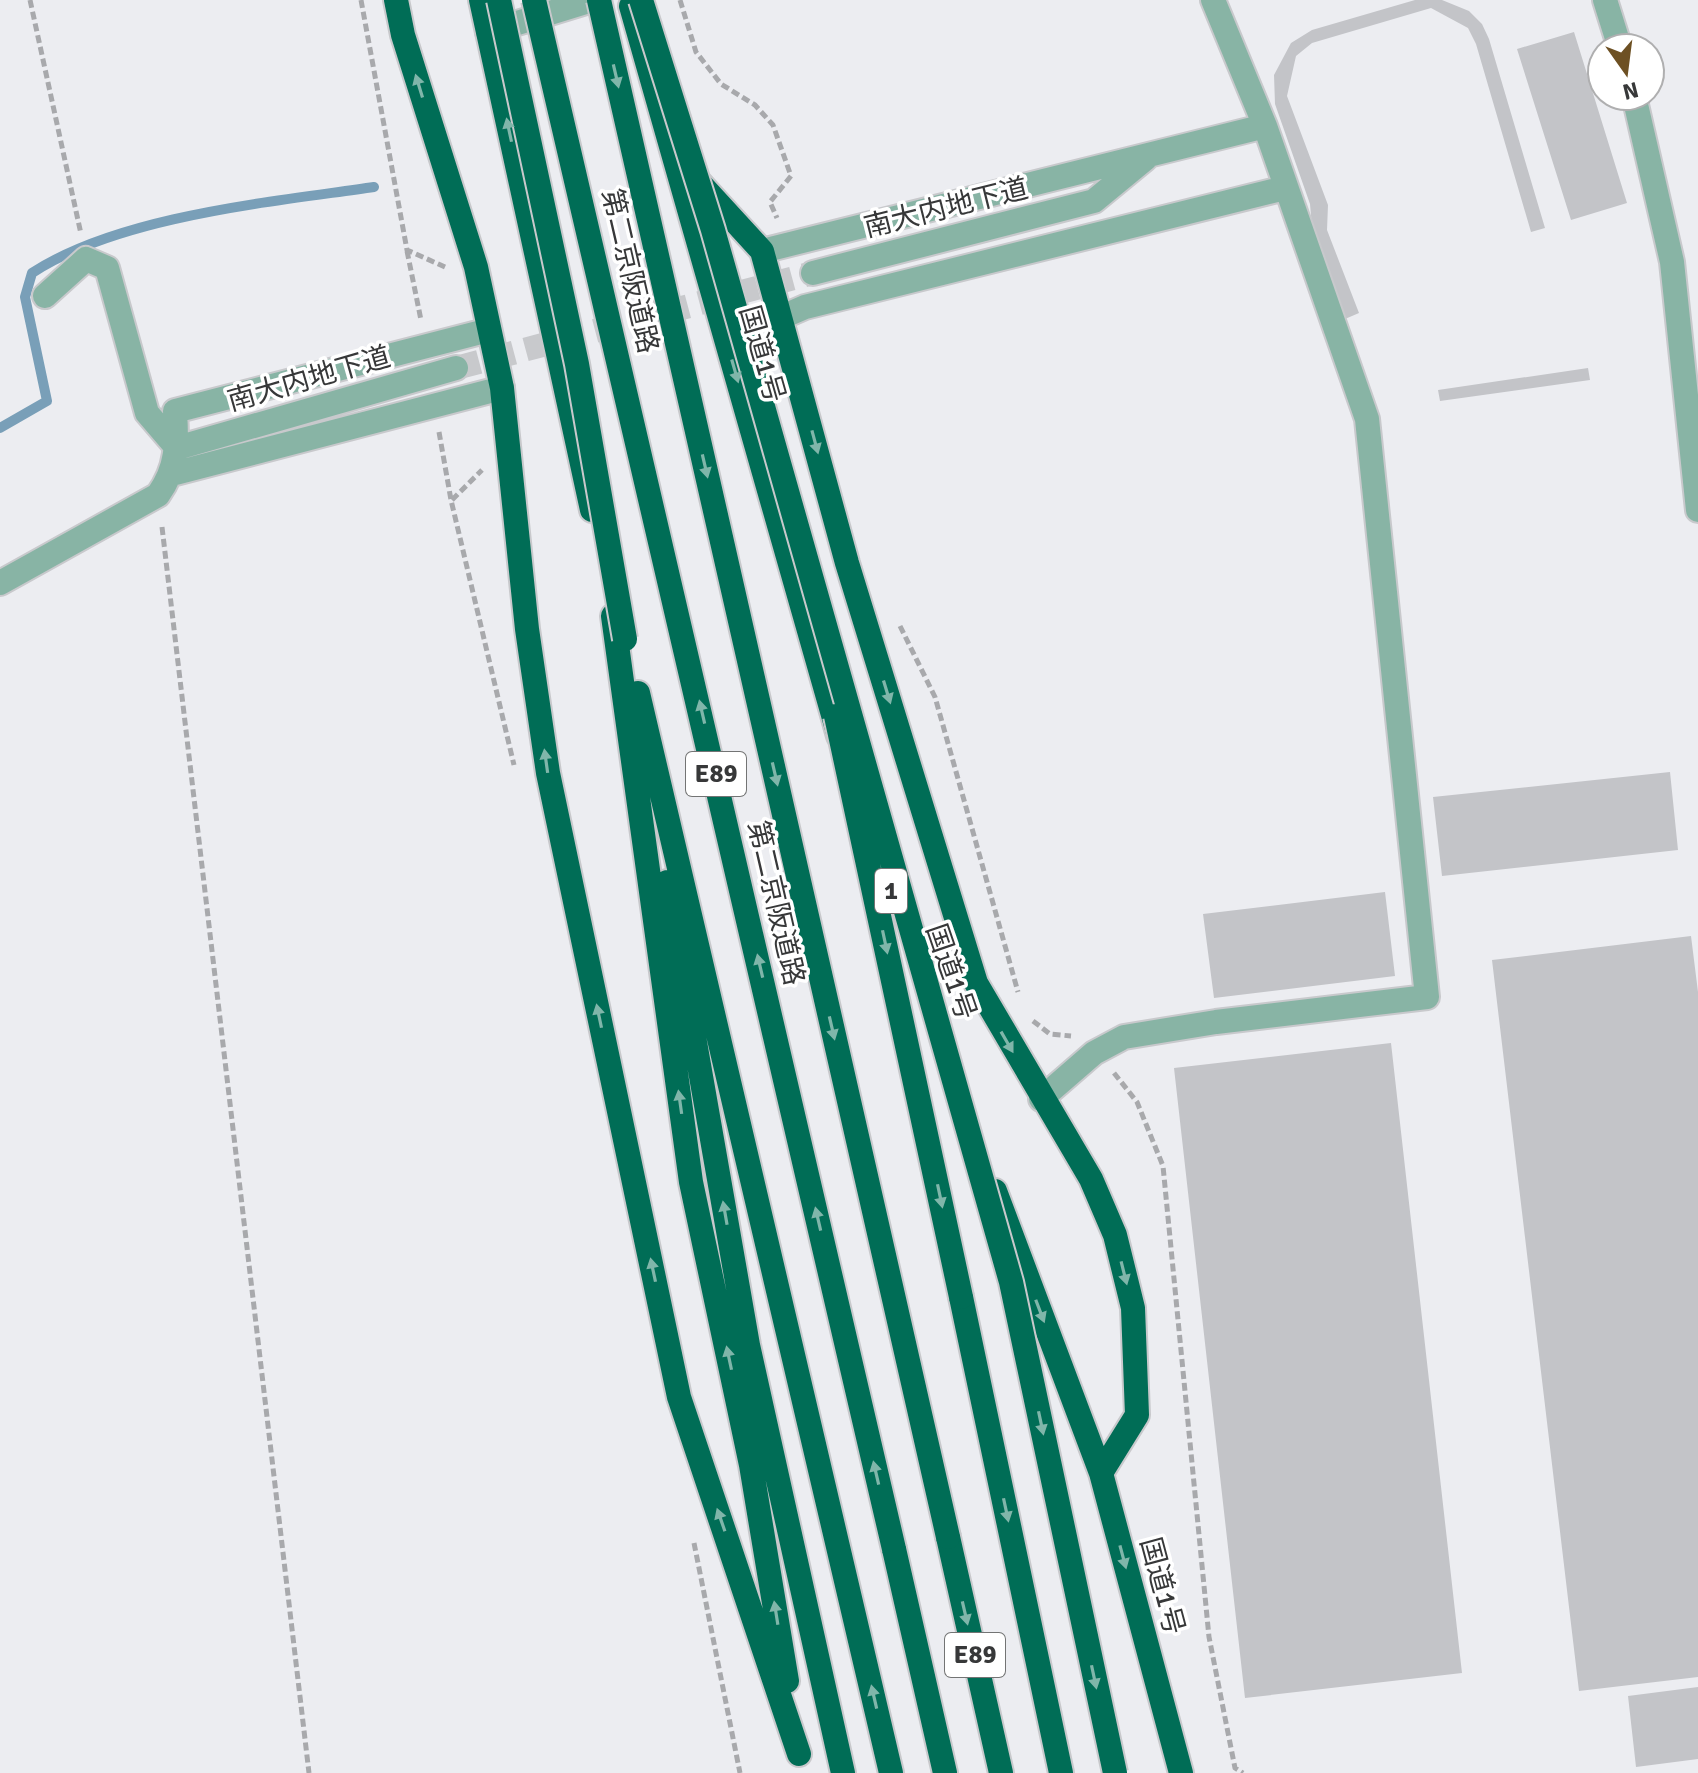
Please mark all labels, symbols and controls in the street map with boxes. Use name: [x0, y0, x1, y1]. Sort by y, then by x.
north arrow: [1586, 32, 1666, 112]
one-way arrow: [610, 64, 623, 89]
one-way arrow: [412, 74, 424, 98]
text: N: [1620, 76, 1641, 106]
one-way arrow: [502, 118, 515, 143]
street label: 南大内地下道: [860, 171, 1032, 245]
street label: 第二京阪道路: [595, 185, 665, 357]
street label: 国道1号: [732, 302, 792, 406]
street label: 南大内地下道: [224, 340, 394, 418]
one-way arrow: [729, 360, 742, 384]
one-way arrow: [809, 430, 822, 454]
one-way arrow: [699, 454, 712, 479]
one-way arrow: [881, 680, 894, 704]
one-way arrow: [695, 700, 707, 725]
one-way arrow: [539, 748, 552, 773]
road number: E89: [686, 752, 746, 796]
one-way arrow: [769, 762, 781, 787]
street label: 第二京阪道路: [741, 817, 811, 989]
road number: 1: [875, 869, 907, 913]
street label: 国道1号: [919, 920, 983, 1024]
one-way arrow: [879, 930, 892, 955]
one-way arrow: [753, 953, 766, 978]
one-way arrow: [592, 1003, 605, 1028]
one-way arrow: [826, 1016, 839, 1041]
one-way arrow: [1000, 1031, 1014, 1053]
one-way arrow: [674, 1090, 687, 1115]
one-way arrow: [934, 1184, 947, 1209]
one-way arrow: [718, 1200, 731, 1225]
one-way arrow: [811, 1207, 824, 1232]
one-way arrow: [646, 1257, 658, 1282]
one-way arrow: [1118, 1260, 1131, 1285]
one-way arrow: [1034, 1299, 1047, 1323]
one-way arrow: [722, 1345, 734, 1370]
one-way arrow: [1035, 1410, 1048, 1435]
one-way arrow: [869, 1460, 882, 1485]
one-way arrow: [1000, 1498, 1013, 1523]
one-way arrow: [714, 1508, 726, 1532]
street label: 国道1号: [1133, 1534, 1191, 1638]
one-way arrow: [1118, 1544, 1130, 1569]
one-way arrow: [769, 1601, 782, 1626]
one-way arrow: [959, 1601, 972, 1626]
road number: E89: [945, 1633, 1005, 1677]
one-way arrow: [1088, 1665, 1101, 1690]
one-way arrow: [867, 1684, 879, 1709]

